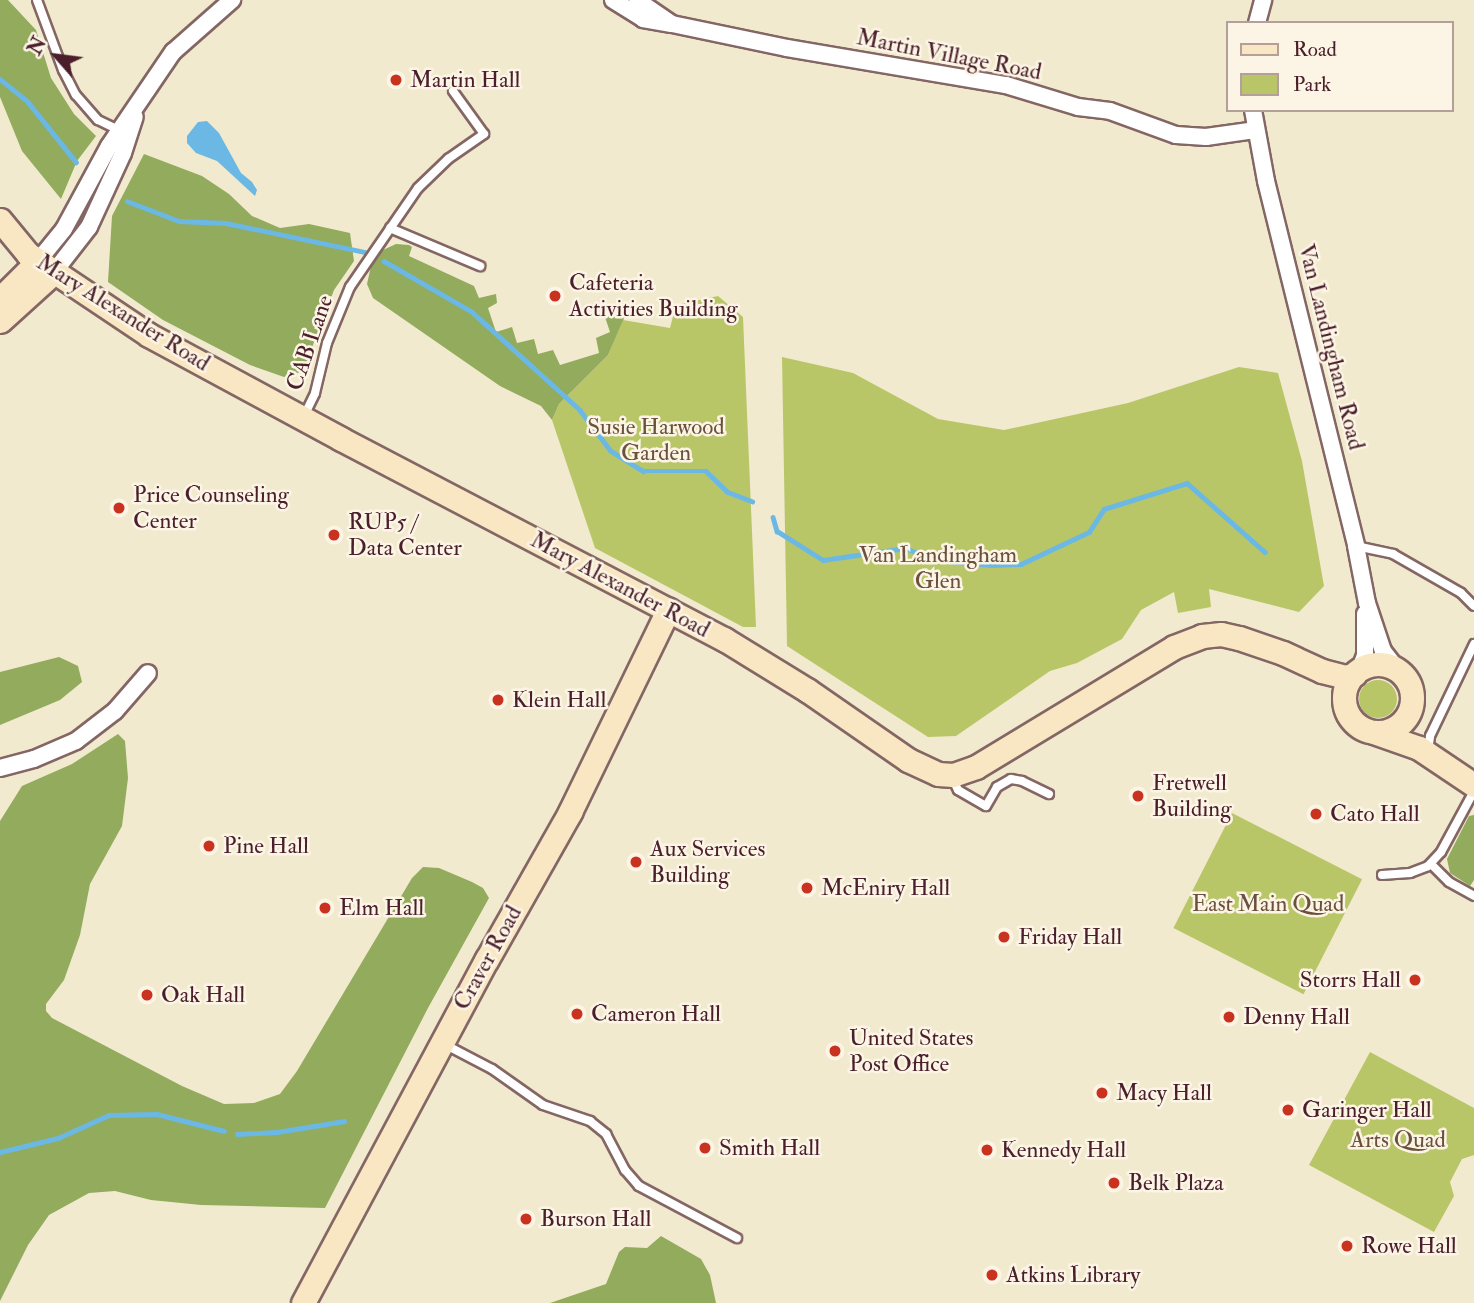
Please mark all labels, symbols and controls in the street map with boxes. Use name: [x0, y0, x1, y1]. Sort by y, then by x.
north arrow: [21, 21, 91, 91]
legend: [1226, 21, 1453, 112]
street label: Martin Village Road: [854, 24, 1044, 86]
text: N: [23, 33, 52, 59]
text: Road: [1293, 36, 1337, 63]
place label: Martin Hall: [410, 66, 521, 94]
text: Park: [1293, 71, 1331, 98]
marker: Martin Hall: [388, 72, 404, 88]
street label: Van Landingham Road: [1292, 241, 1370, 453]
street label: Mary Alexander Road: [31, 249, 215, 377]
place label: Cafeteria Activities Building: [569, 269, 738, 323]
marker: Cafeteria Activities Building: [547, 288, 563, 304]
street label: CAB Lane: [281, 292, 339, 394]
park label: Susie Harwood Garden: [587, 413, 725, 467]
place label: Price Counseling Center: [133, 481, 289, 535]
marker: Price Counseling Center: [111, 500, 127, 516]
place label: RUP5 / Data Center: [348, 508, 462, 562]
street label: Mary Alexander Road: [526, 526, 714, 644]
marker: RUP5 / Data Center: [326, 527, 342, 543]
park label: Van Landingham Glen: [859, 541, 1017, 595]
place label: Klein Hall: [512, 686, 606, 714]
marker: Klein Hall: [490, 692, 506, 708]
place label: Fretwell Building: [1152, 769, 1232, 823]
marker: Fretwell Building: [1130, 788, 1146, 804]
place label: Cato Hall: [1330, 800, 1420, 828]
marker: Cato Hall: [1308, 806, 1324, 822]
place label: Pine Hall: [223, 832, 309, 860]
place label: Aux Services Building: [650, 835, 765, 889]
marker: Pine Hall: [201, 838, 217, 854]
marker: Aux Services Building: [628, 854, 644, 870]
place label: McEniry Hall: [821, 874, 950, 902]
marker: McEniry Hall: [799, 880, 815, 896]
park label: East Main Quad: [1192, 890, 1344, 918]
place label: Elm Hall: [339, 894, 424, 922]
marker: Elm Hall: [317, 900, 333, 916]
street label: Craver Road: [448, 901, 528, 1015]
place label: Friday Hall: [1018, 923, 1122, 951]
marker: Friday Hall: [996, 929, 1012, 945]
place label: Storrs Hall: [1300, 966, 1401, 994]
marker: Storrs Hall: [1407, 972, 1423, 988]
place label: Oak Hall: [161, 981, 245, 1009]
marker: Oak Hall: [139, 987, 155, 1003]
place label: Cameron Hall: [591, 1000, 721, 1028]
place label: Denny Hall: [1243, 1003, 1350, 1031]
marker: Cameron Hall: [569, 1006, 585, 1022]
marker: Denny Hall: [1221, 1009, 1237, 1025]
place label: United States Post Office: [849, 1024, 973, 1078]
marker: United States Post Office: [827, 1043, 843, 1059]
place label: Macy Hall: [1116, 1079, 1212, 1107]
marker: Macy Hall: [1094, 1085, 1110, 1101]
place label: Garinger Hall: [1302, 1096, 1432, 1124]
marker: Garinger Hall: [1280, 1102, 1296, 1118]
park label: Arts Quad: [1350, 1126, 1446, 1154]
place label: Smith Hall: [719, 1134, 820, 1162]
place label: Kennedy Hall: [1001, 1136, 1126, 1164]
marker: Smith Hall: [697, 1140, 713, 1156]
marker: Kennedy Hall: [979, 1142, 995, 1158]
place label: Belk Plaza: [1128, 1169, 1224, 1197]
marker: Belk Plaza: [1106, 1175, 1122, 1191]
place label: Burson Hall: [540, 1205, 651, 1233]
marker: Burson Hall: [518, 1211, 534, 1227]
place label: Rowe Hall: [1361, 1232, 1457, 1260]
marker: Rowe Hall: [1339, 1238, 1355, 1254]
place label: Atkins Library: [1006, 1261, 1140, 1289]
marker: Atkins Library: [984, 1267, 1000, 1283]

